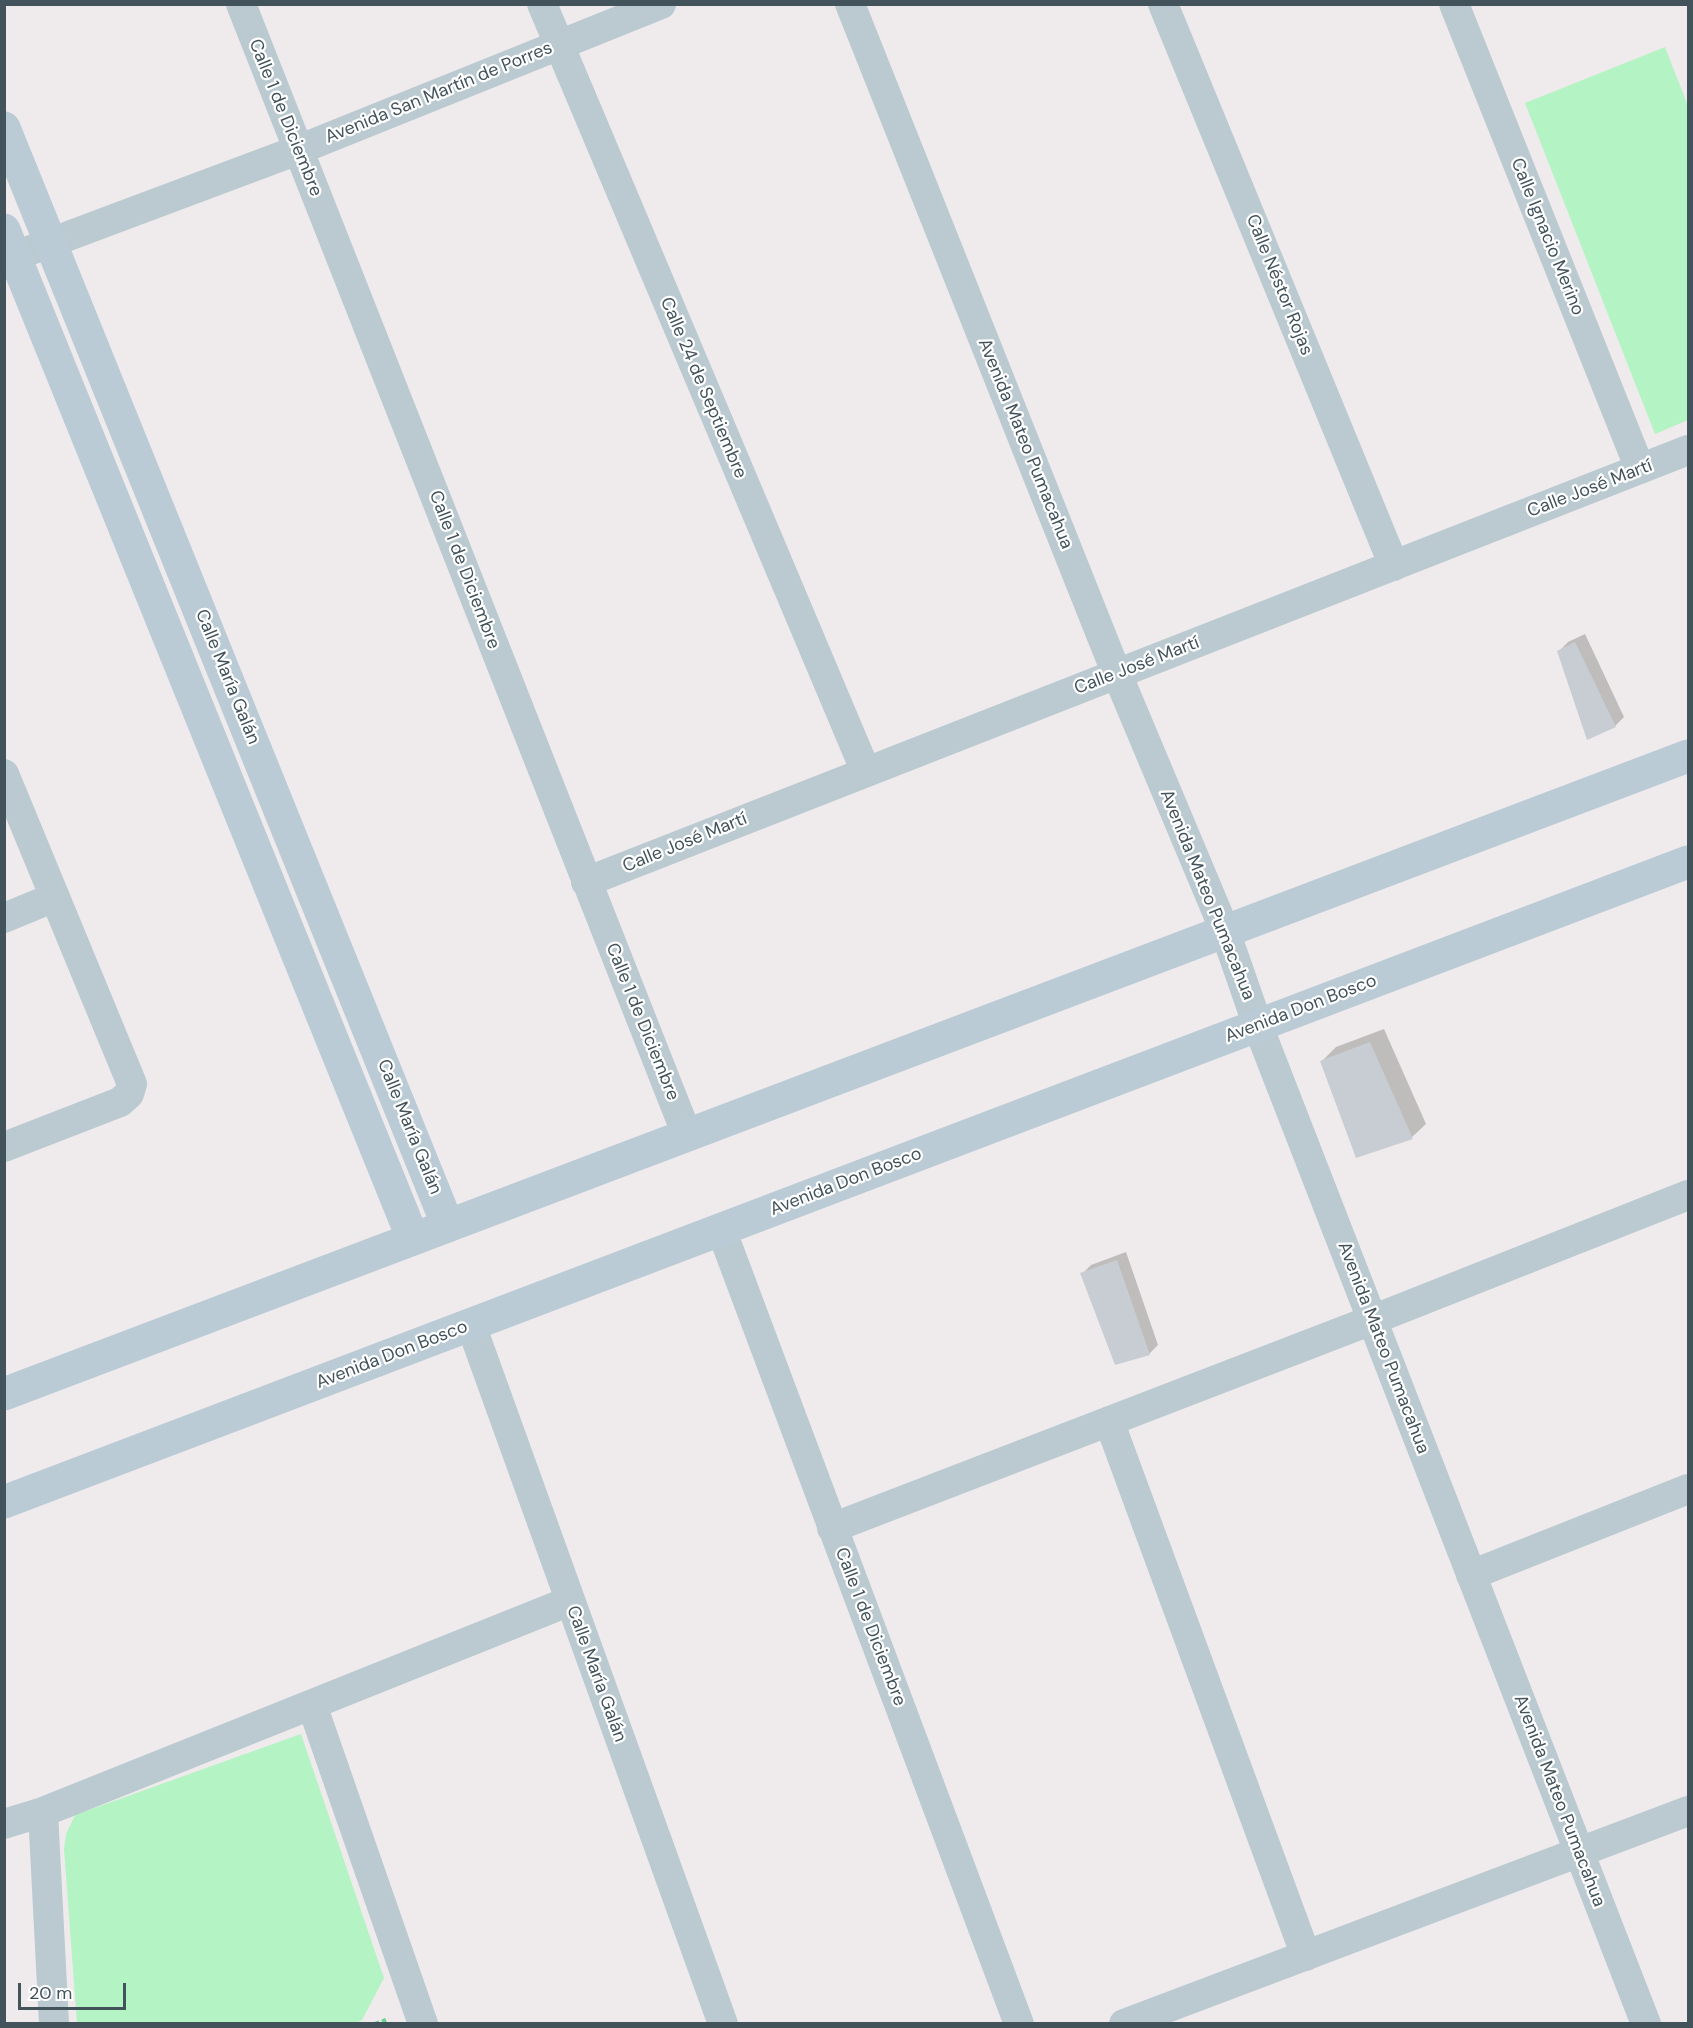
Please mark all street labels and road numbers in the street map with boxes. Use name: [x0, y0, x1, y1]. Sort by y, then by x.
street label: Calle 1 de Diciembre: [244, 36, 326, 200]
street label: Avenida San Martín de Porres: [322, 37, 556, 149]
street label: Calle Ignacio Merino: [1506, 155, 1588, 319]
street label: Calle Néstor Rojas: [1241, 211, 1317, 359]
street label: Calle 24 de Septiembre: [655, 294, 751, 482]
street label: Avenida Mateo Pumacahua: [973, 336, 1077, 552]
street label: Calle José Martí: [1524, 455, 1656, 523]
street label: Calle 1 de Diciembre: [424, 488, 504, 652]
street label: Calle María Galán: [190, 606, 264, 748]
street label: Calle José Martí: [1071, 632, 1203, 700]
street label: Avenida Mateo Pumacahua: [1155, 787, 1259, 1003]
street label: Calle José Martí: [620, 808, 750, 878]
street label: Calle 1 de Diciembre: [601, 940, 683, 1104]
street label: Avenida Don Bosco: [1222, 970, 1380, 1048]
street label: Calle María Galán: [372, 1056, 446, 1198]
street label: Avenida Don Bosco: [767, 1143, 925, 1221]
street label: Avenida Mateo Pumacahua: [1333, 1239, 1433, 1457]
street label: Avenida Don Bosco: [313, 1316, 471, 1394]
street label: Calle 1 de Diciembre: [830, 1545, 910, 1709]
street label: Calle María Galán: [561, 1603, 631, 1745]
street label: Avenida Mateo Pumacahua: [1509, 1692, 1609, 1910]

